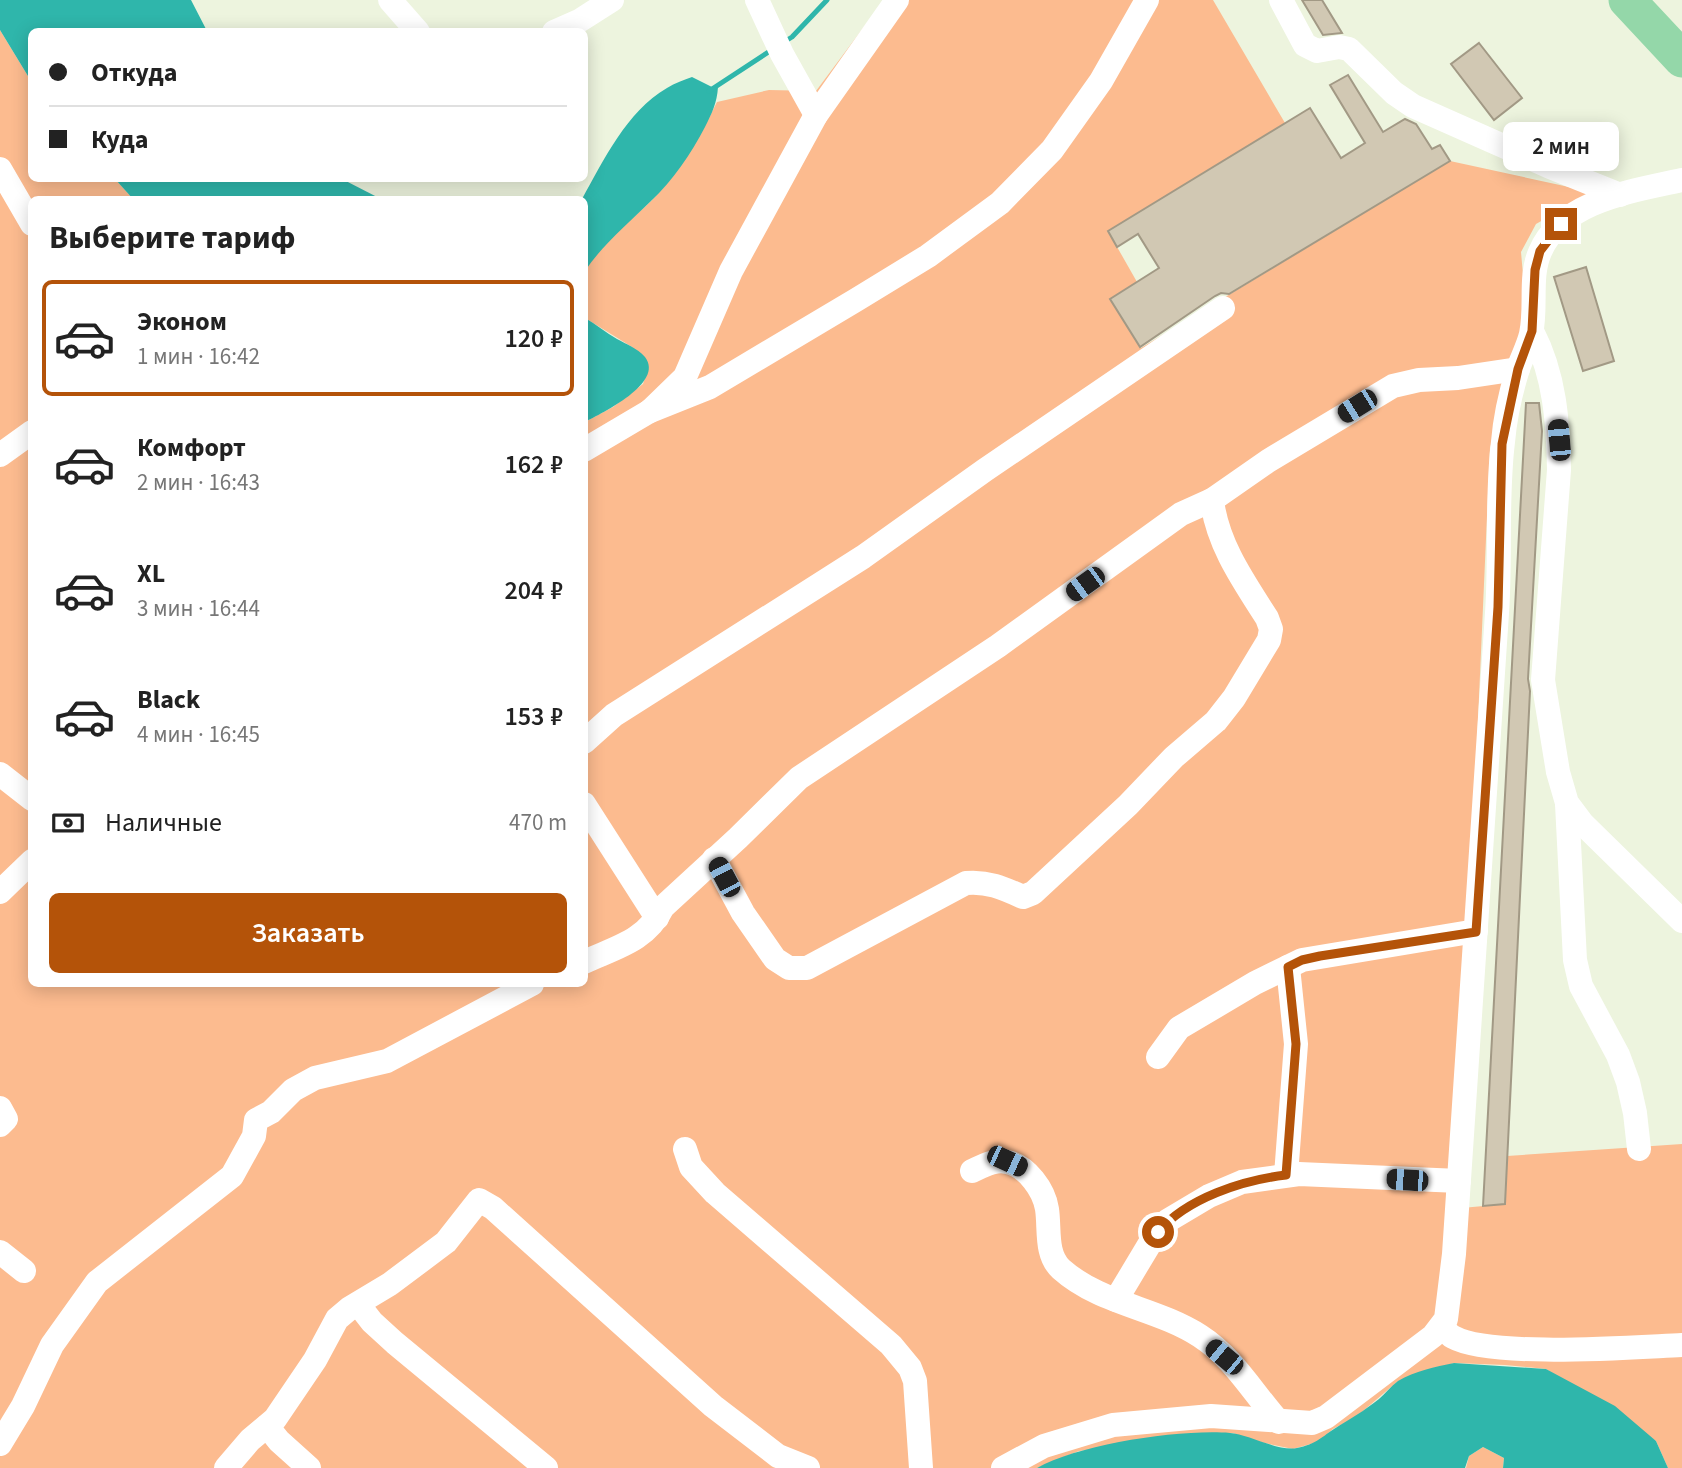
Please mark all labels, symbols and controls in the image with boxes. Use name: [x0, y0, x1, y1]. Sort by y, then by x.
text: Откуда: [91, 54, 178, 91]
text: Куда: [91, 121, 149, 158]
callout: 2 мин: [1503, 122, 1619, 172]
text: 2 мин: [1532, 130, 1590, 163]
route end: [1545, 208, 1577, 240]
text: Выберите тариф: [49, 215, 296, 261]
text: Эконом: [137, 303, 227, 340]
icon: car: [53, 307, 116, 370]
text: 120 ₽: [504, 320, 563, 357]
text: 1 мин · 16:42: [137, 340, 260, 373]
car: [1334, 386, 1381, 426]
car: [1547, 418, 1572, 462]
text: Комфорт: [137, 429, 246, 466]
icon: car: [53, 433, 116, 496]
text: 162 ₽: [504, 446, 563, 483]
text: 2 мин · 16:43: [137, 466, 260, 499]
text: XL: [137, 555, 165, 592]
icon: car: [53, 559, 116, 622]
car: [1062, 563, 1109, 605]
text: 204 ₽: [504, 572, 563, 609]
text: 3 мин · 16:44: [137, 592, 260, 625]
text: Black: [137, 681, 200, 718]
icon: car: [53, 685, 116, 748]
text: 153 ₽: [504, 698, 563, 735]
text: 4 мин · 16:45: [137, 718, 260, 751]
icon: cash: [49, 804, 87, 842]
text: Наличные: [105, 804, 222, 841]
text: 470 m: [509, 806, 567, 839]
car: [705, 854, 744, 900]
button: Заказать: [49, 893, 567, 973]
car: [984, 1143, 1031, 1179]
car: [1386, 1168, 1429, 1192]
route start: [1142, 1216, 1174, 1248]
car: [1202, 1335, 1247, 1379]

